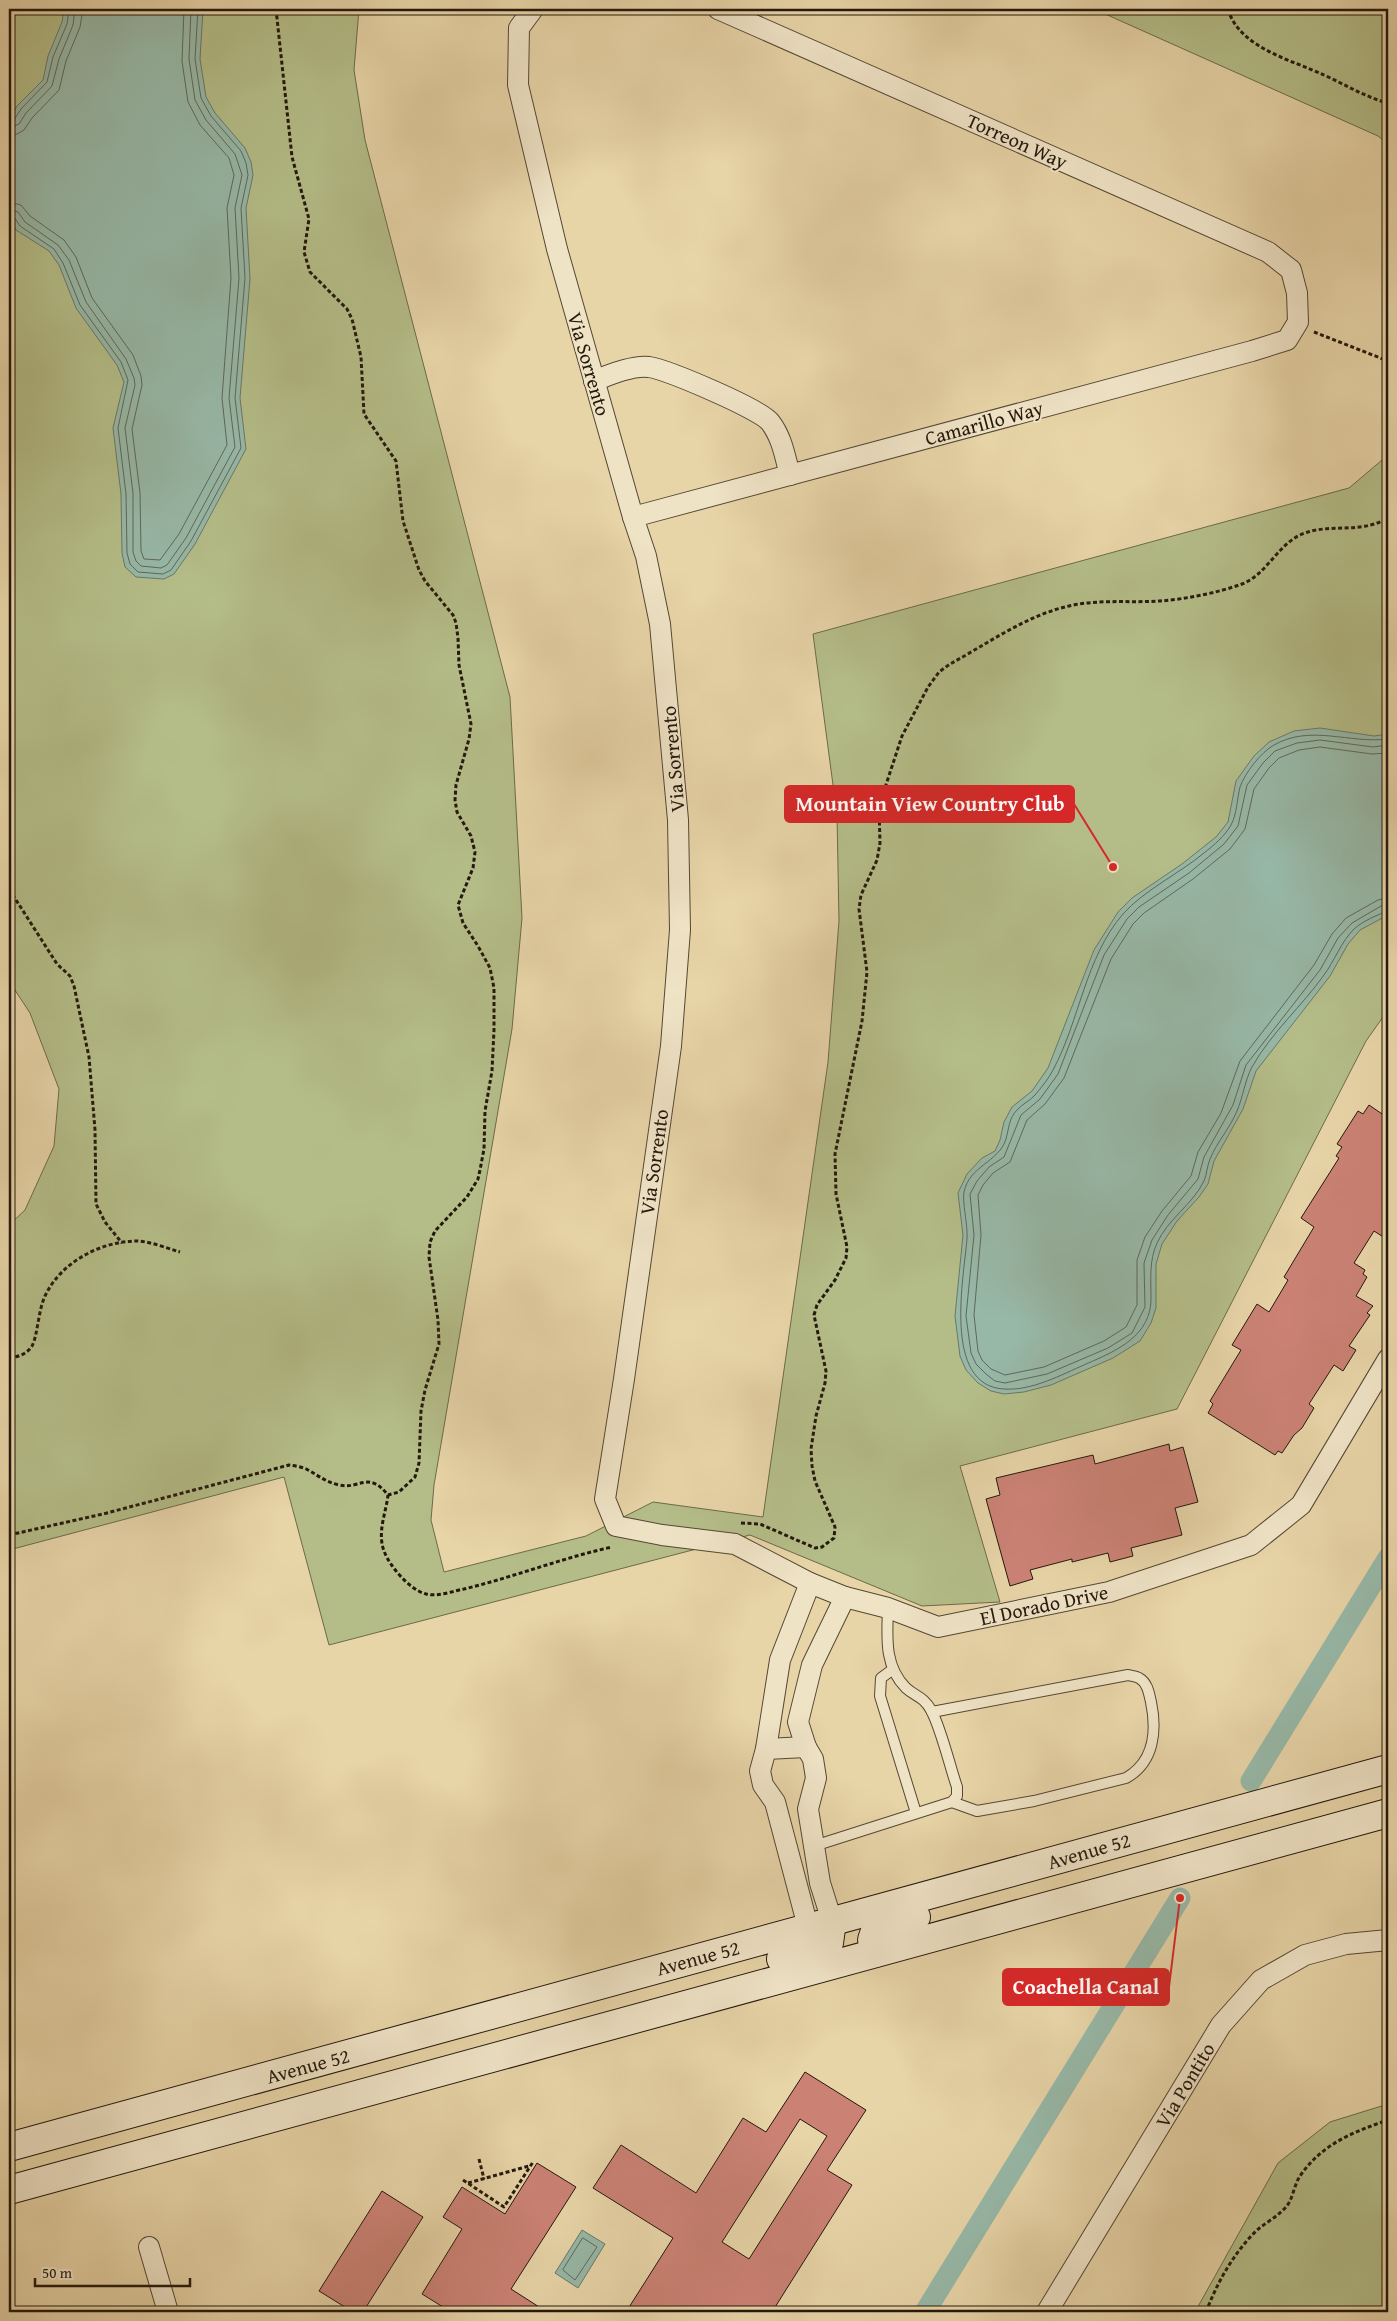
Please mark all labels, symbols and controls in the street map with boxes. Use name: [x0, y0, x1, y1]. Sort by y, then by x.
street label: Torreon Way: [962, 105, 1072, 176]
street label: Via Sorrento: [561, 309, 618, 419]
street label: Camarillo Way: [921, 393, 1046, 452]
street label: Via Sorrento: [653, 705, 692, 813]
callout: Mountain View Country Club: [785, 786, 1074, 822]
text: Mountain View Country Club: [795, 788, 1065, 819]
street label: Via Sorrento: [632, 1107, 675, 1217]
street label: El Dorado Drive: [977, 1577, 1111, 1632]
street label: Avenue 52: [1044, 1825, 1134, 1876]
street label: Avenue 52: [653, 1932, 743, 1983]
callout: Coachella Canal: [1003, 1969, 1169, 2005]
text: Coachella Canal: [1013, 1971, 1160, 2002]
street label: Via Pontito: [1148, 2037, 1221, 2133]
street label: Avenue 52: [263, 2040, 353, 2091]
scale bar: [35, 2256, 190, 2288]
text: 50 m: [42, 2262, 73, 2283]

